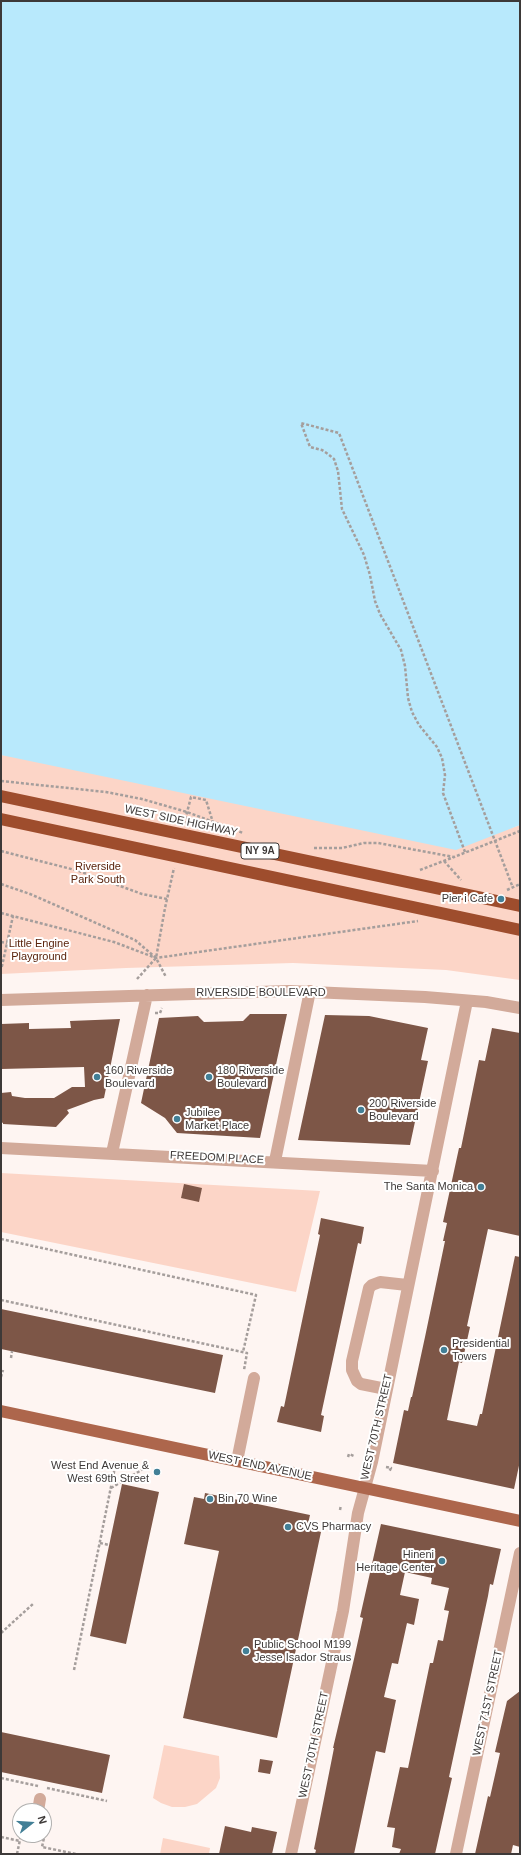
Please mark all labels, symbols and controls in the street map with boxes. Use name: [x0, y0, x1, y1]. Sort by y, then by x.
street label: WEST SIDE HIGHWAY: [123, 803, 239, 839]
road number: NY 9A: [241, 843, 279, 859]
park label: Riverside Park South: [71, 860, 125, 886]
place label: Pier i Cafe: [442, 892, 493, 906]
marker: Pier i Cafe: [496, 894, 506, 904]
park label: Little Engine Playground: [9, 937, 69, 963]
street label: RIVERSIDE BOULEVARD: [196, 986, 326, 1000]
place label: 160 Riverside Boulevard: [105, 1064, 172, 1090]
place label: 180 Riverside Boulevard: [217, 1064, 284, 1090]
marker: 160 Riverside Boulevard: [92, 1072, 102, 1082]
marker: 180 Riverside Boulevard: [204, 1072, 214, 1082]
place label: 200 Riverside Boulevard: [369, 1097, 436, 1123]
marker: 200 Riverside Boulevard: [356, 1105, 366, 1115]
place label: Jubilee Market Place: [185, 1106, 249, 1132]
marker: Jubilee Market Place: [172, 1114, 182, 1124]
street label: FREEDOM PLACE: [170, 1149, 264, 1167]
place label: The Santa Monica: [384, 1180, 473, 1194]
marker: The Santa Monica: [476, 1182, 486, 1192]
place label: Presidential Towers: [452, 1337, 509, 1363]
marker: Presidential Towers: [439, 1345, 449, 1355]
street label: WEST 70TH STREET: [358, 1373, 396, 1481]
street label: WEST END AVENUE: [207, 1449, 313, 1483]
place label: West End Avenue & West 69th Street: [51, 1459, 149, 1485]
marker: West End Avenue & West 69th Street: [152, 1467, 162, 1477]
place label: Bin 70 Wine: [218, 1492, 277, 1506]
marker: Bin 70 Wine: [205, 1494, 215, 1504]
place label: CVS Pharmacy: [296, 1520, 371, 1534]
marker: CVS Pharmacy: [283, 1522, 293, 1532]
place label: Hineni Heritage Center: [356, 1548, 434, 1574]
marker: Hineni Heritage Center: [437, 1556, 447, 1566]
place label: Public School M199 Jesse Isador Straus: [254, 1638, 351, 1664]
marker: Public School M199 Jesse Isador Straus: [241, 1646, 251, 1656]
street label: WEST 71ST STREET: [470, 1649, 506, 1757]
street label: WEST 70TH STREET: [296, 1691, 332, 1799]
north arrow: [12, 1803, 52, 1843]
text: N: [36, 1814, 49, 1825]

